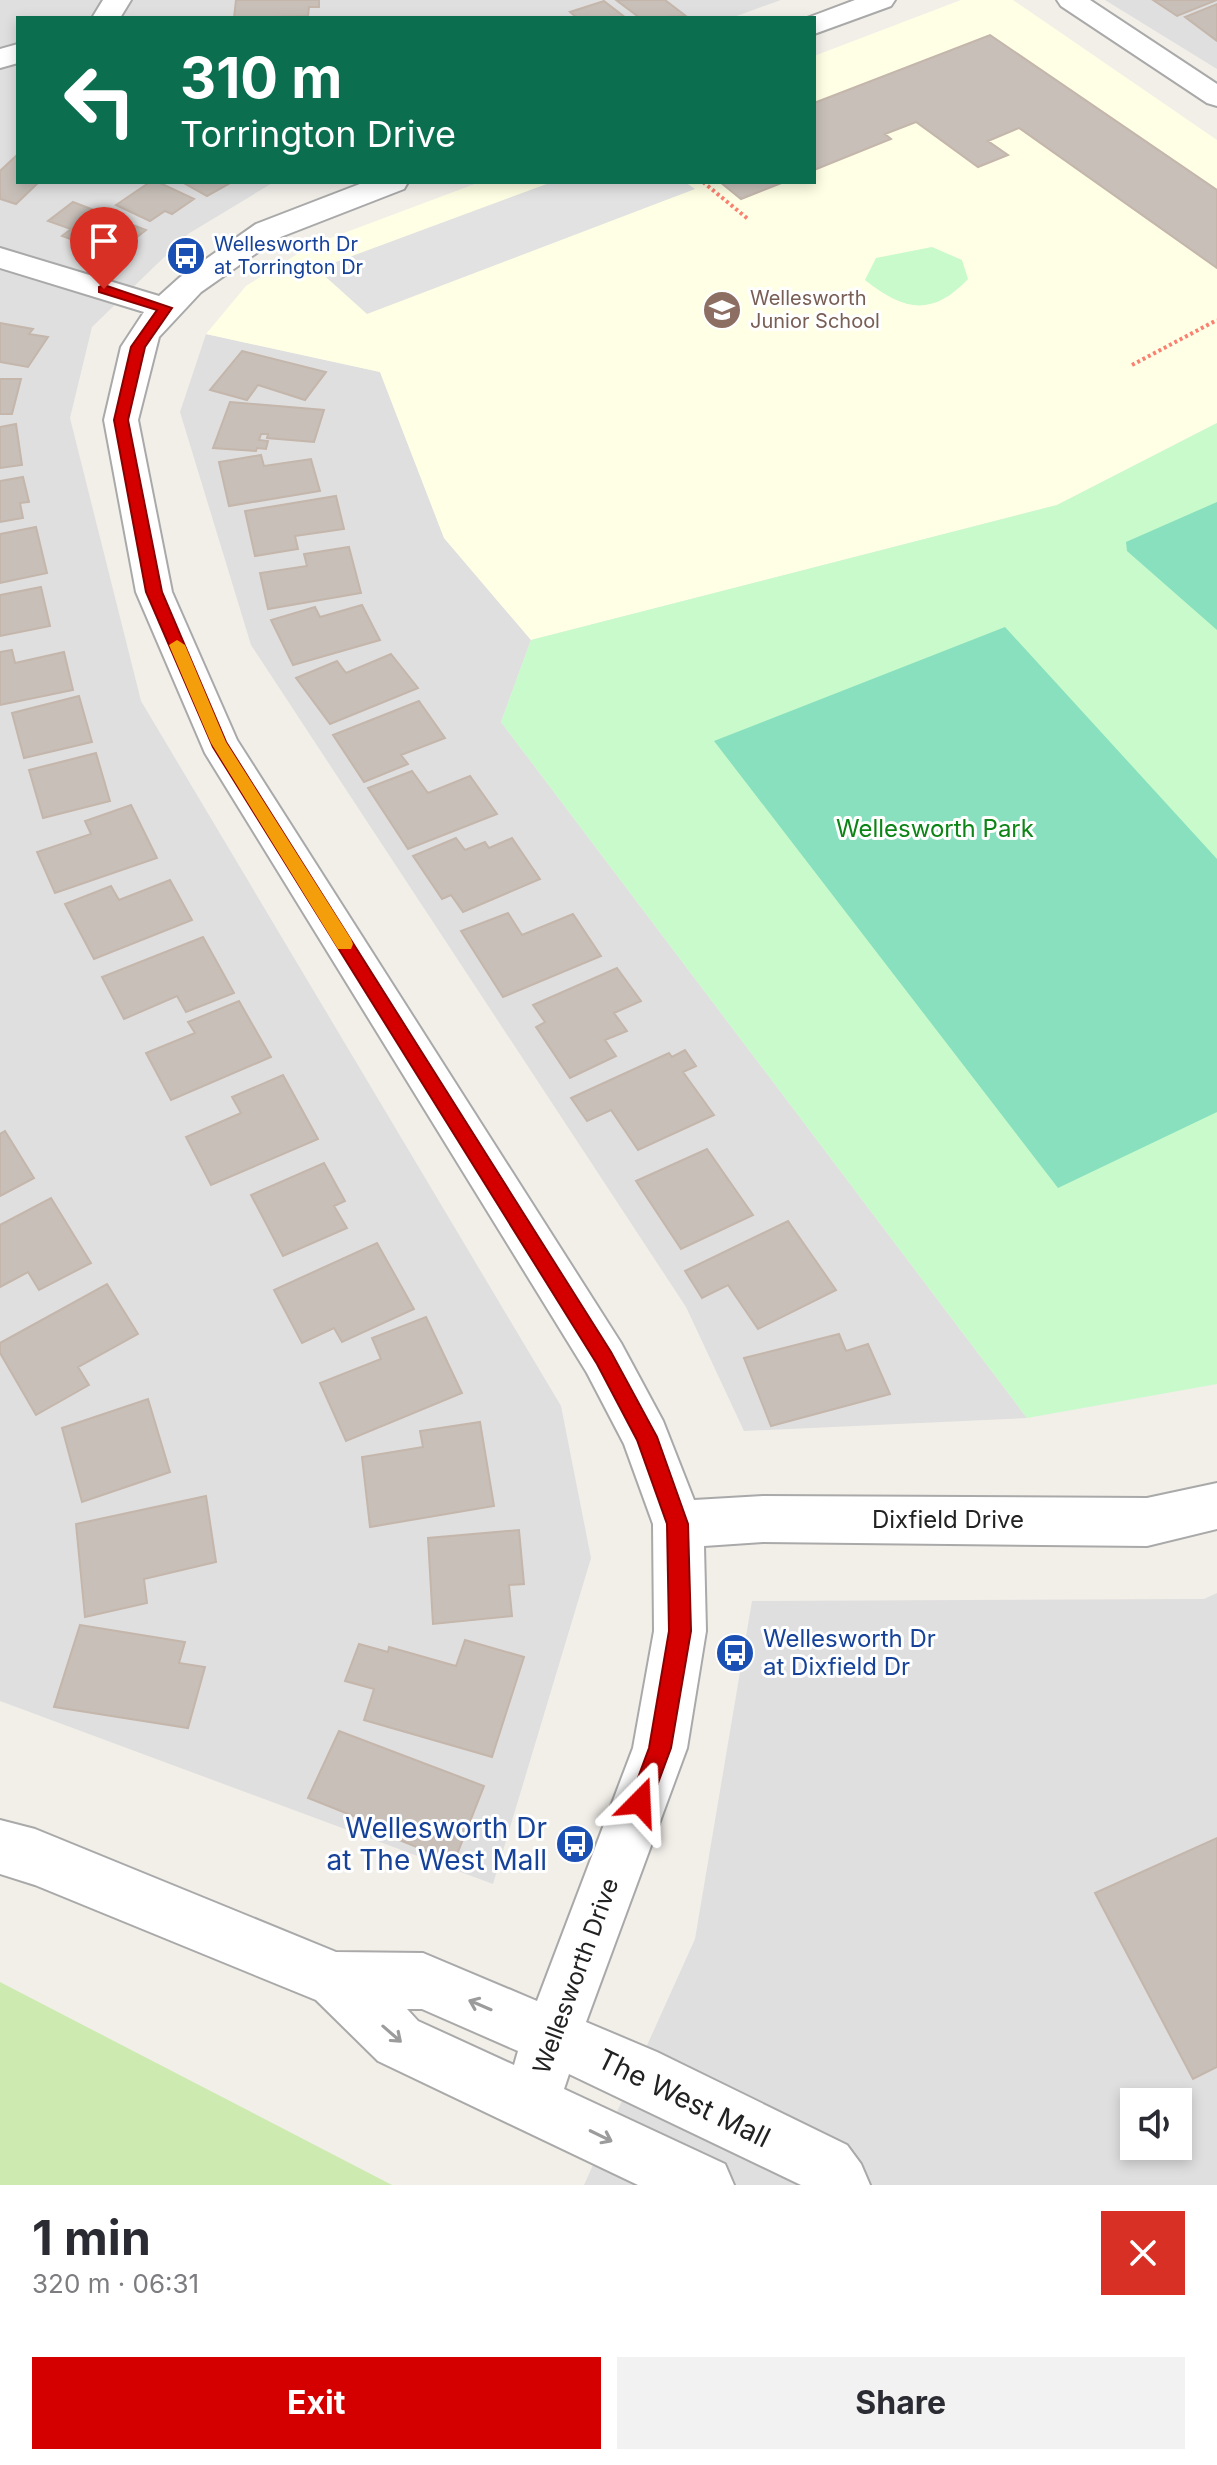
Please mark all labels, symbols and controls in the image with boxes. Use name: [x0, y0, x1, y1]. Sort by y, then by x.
text: 310 m: [180, 44, 342, 112]
icon: left: [48, 48, 152, 152]
text: Torrington Drive: [180, 112, 456, 156]
pin: [70, 207, 138, 289]
icon: arrive: [82, 219, 126, 263]
place label: Wellesworth Dr at Torrington Dr: [214, 232, 364, 279]
bus stop icon: Wellesworth Dr at Torrington Dr: [165, 235, 207, 277]
place label: Wellesworth Junior School: [750, 286, 880, 333]
school or university icon: Wellesworth Junior School: [701, 289, 743, 331]
park label: Wellesworth Park: [836, 814, 1034, 843]
street label: Dixfield Drive: [872, 1505, 1024, 1534]
place label: Wellesworth Dr at Dixfield Dr: [763, 1624, 936, 1681]
bus stop icon: Wellesworth Dr at Dixfield Dr: [714, 1632, 756, 1674]
position arrow: [598, 1760, 682, 1844]
place label: Wellesworth Dr at The West Mall: [327, 1811, 547, 1877]
bus stop icon: Wellesworth Dr at The West Mall: [554, 1823, 596, 1865]
street label: Wellesworth Drive: [527, 1874, 624, 2078]
one-way arrow: [468, 1997, 493, 2012]
one-way arrow: [382, 2025, 402, 2043]
street label: The West Mall: [592, 2042, 776, 2154]
map controls: [1120, 2088, 1192, 2160]
button: sound: [1120, 2088, 1192, 2160]
one-way arrow: [588, 2129, 612, 2144]
text: 1 min: [32, 2208, 151, 2267]
button: close: [1101, 2211, 1185, 2295]
text: 320 m · 06:31: [32, 2268, 199, 2299]
button: Exit: [32, 2357, 601, 2449]
button: Share: [617, 2357, 1185, 2449]

